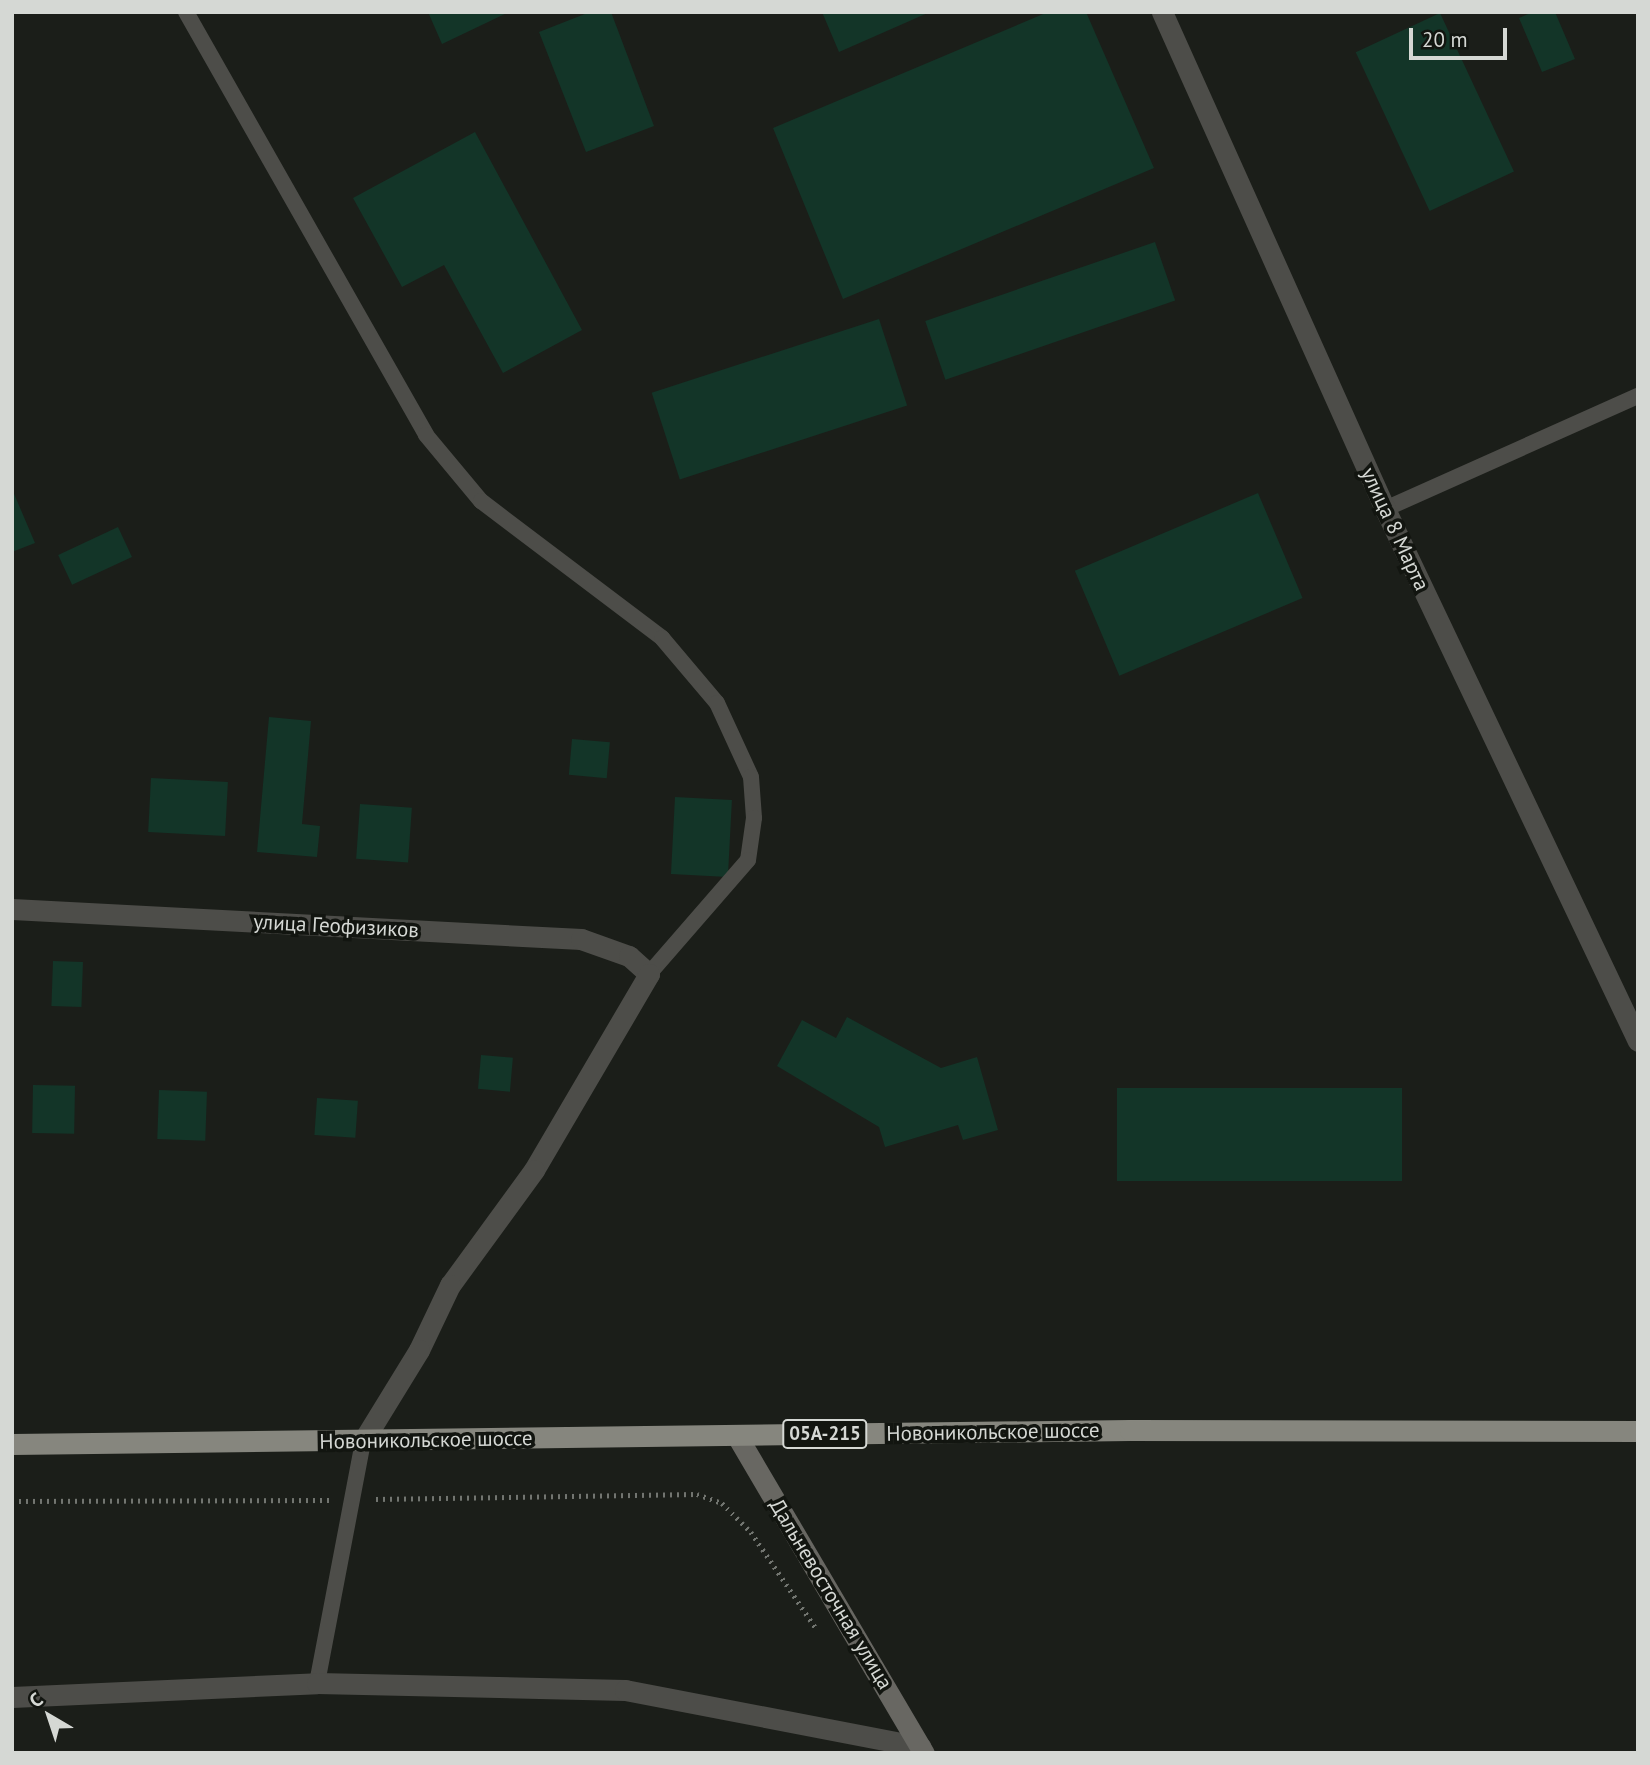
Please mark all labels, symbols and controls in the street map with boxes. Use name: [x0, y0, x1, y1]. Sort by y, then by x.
scale bar: [1412, 14, 1510, 58]
text: 20 m: [1422, 26, 1468, 53]
street label: улица 8 Марта: [1355, 463, 1435, 595]
street label: улица Геофизиков: [253, 909, 419, 943]
road number: 05А-215: [781, 1418, 869, 1450]
street label: Новоникольское шоссе: [886, 1418, 1100, 1446]
street label: Новоникольское шоссе: [319, 1426, 533, 1454]
street label: Дальневосточная улица: [764, 1494, 898, 1694]
north arrow: [14, 1681, 84, 1751]
text: С: [24, 1687, 47, 1712]

